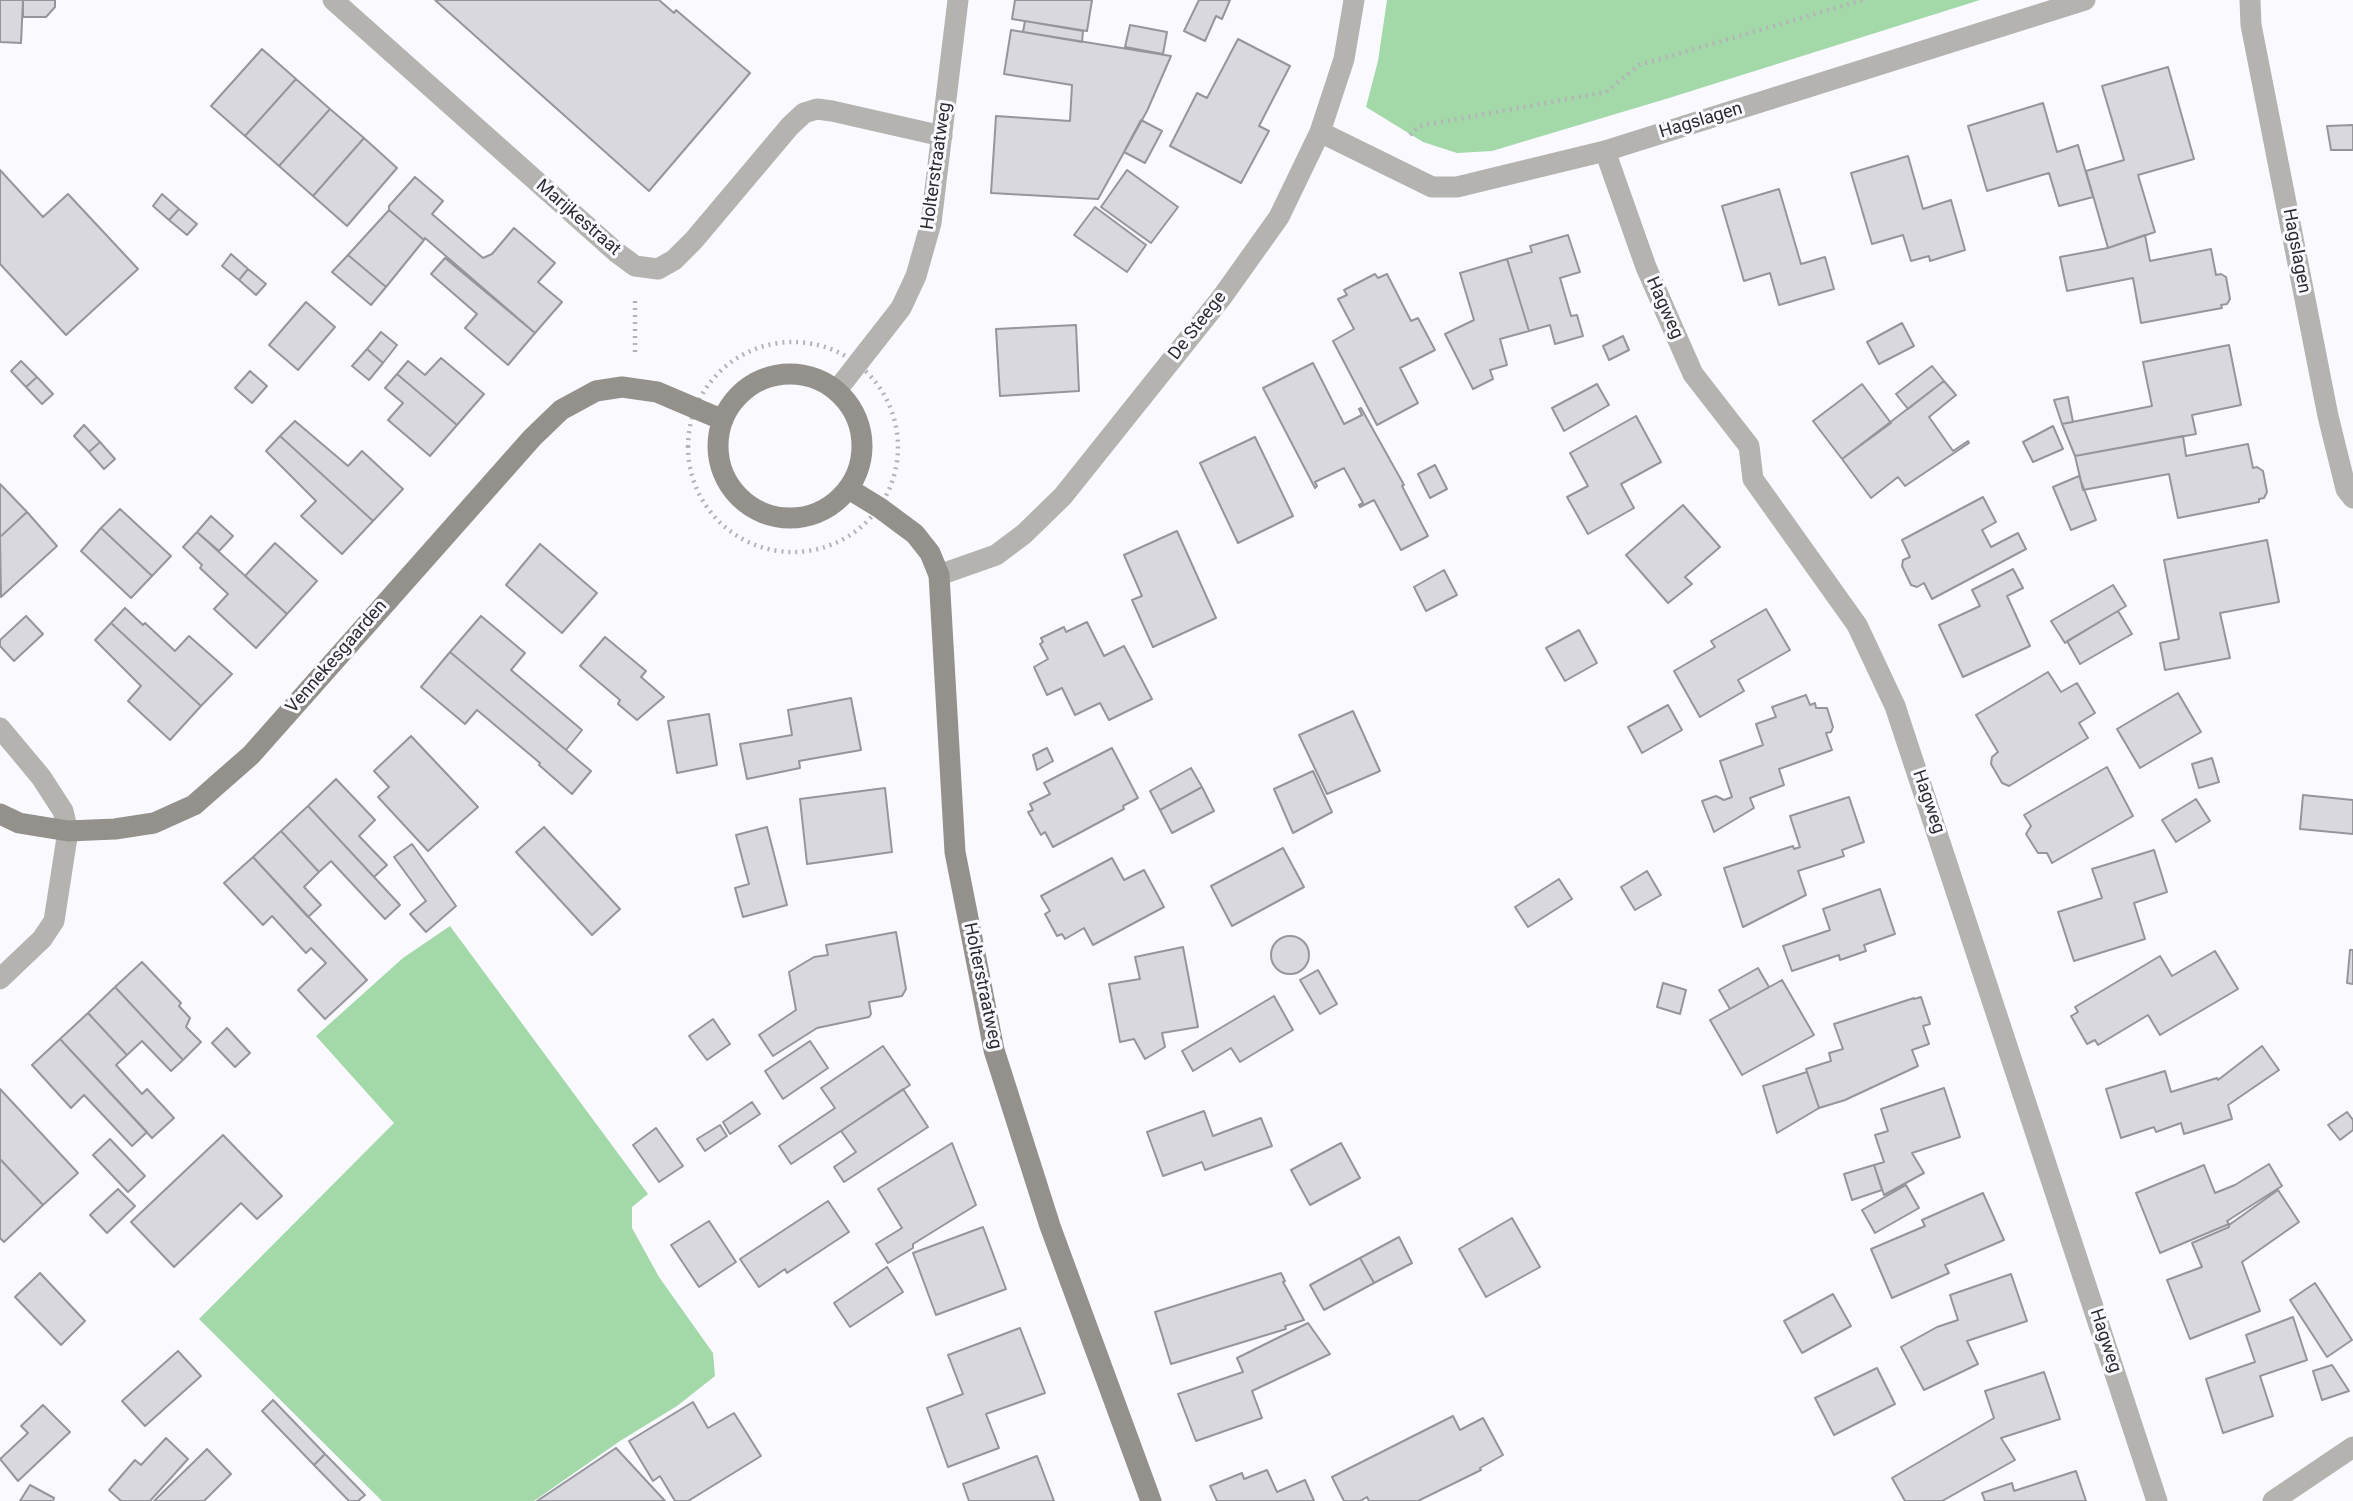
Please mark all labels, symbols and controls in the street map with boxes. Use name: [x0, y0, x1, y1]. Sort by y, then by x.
street label: Hagslagen: [1657, 98, 1745, 144]
street label: Holterstraatweg: [917, 101, 957, 231]
street label: Marijkestraat: [531, 175, 625, 261]
street label: Hagslagen: [2277, 207, 2315, 295]
street label: Hagweg: [1641, 273, 1687, 343]
street label: De Steege: [1165, 287, 1231, 365]
street label: Vennekesgaarden: [282, 596, 392, 718]
street label: Hagweg: [1907, 767, 1949, 837]
street label: Holterstraatweg: [958, 921, 1006, 1051]
street label: Hagweg: [2085, 1306, 2125, 1376]

